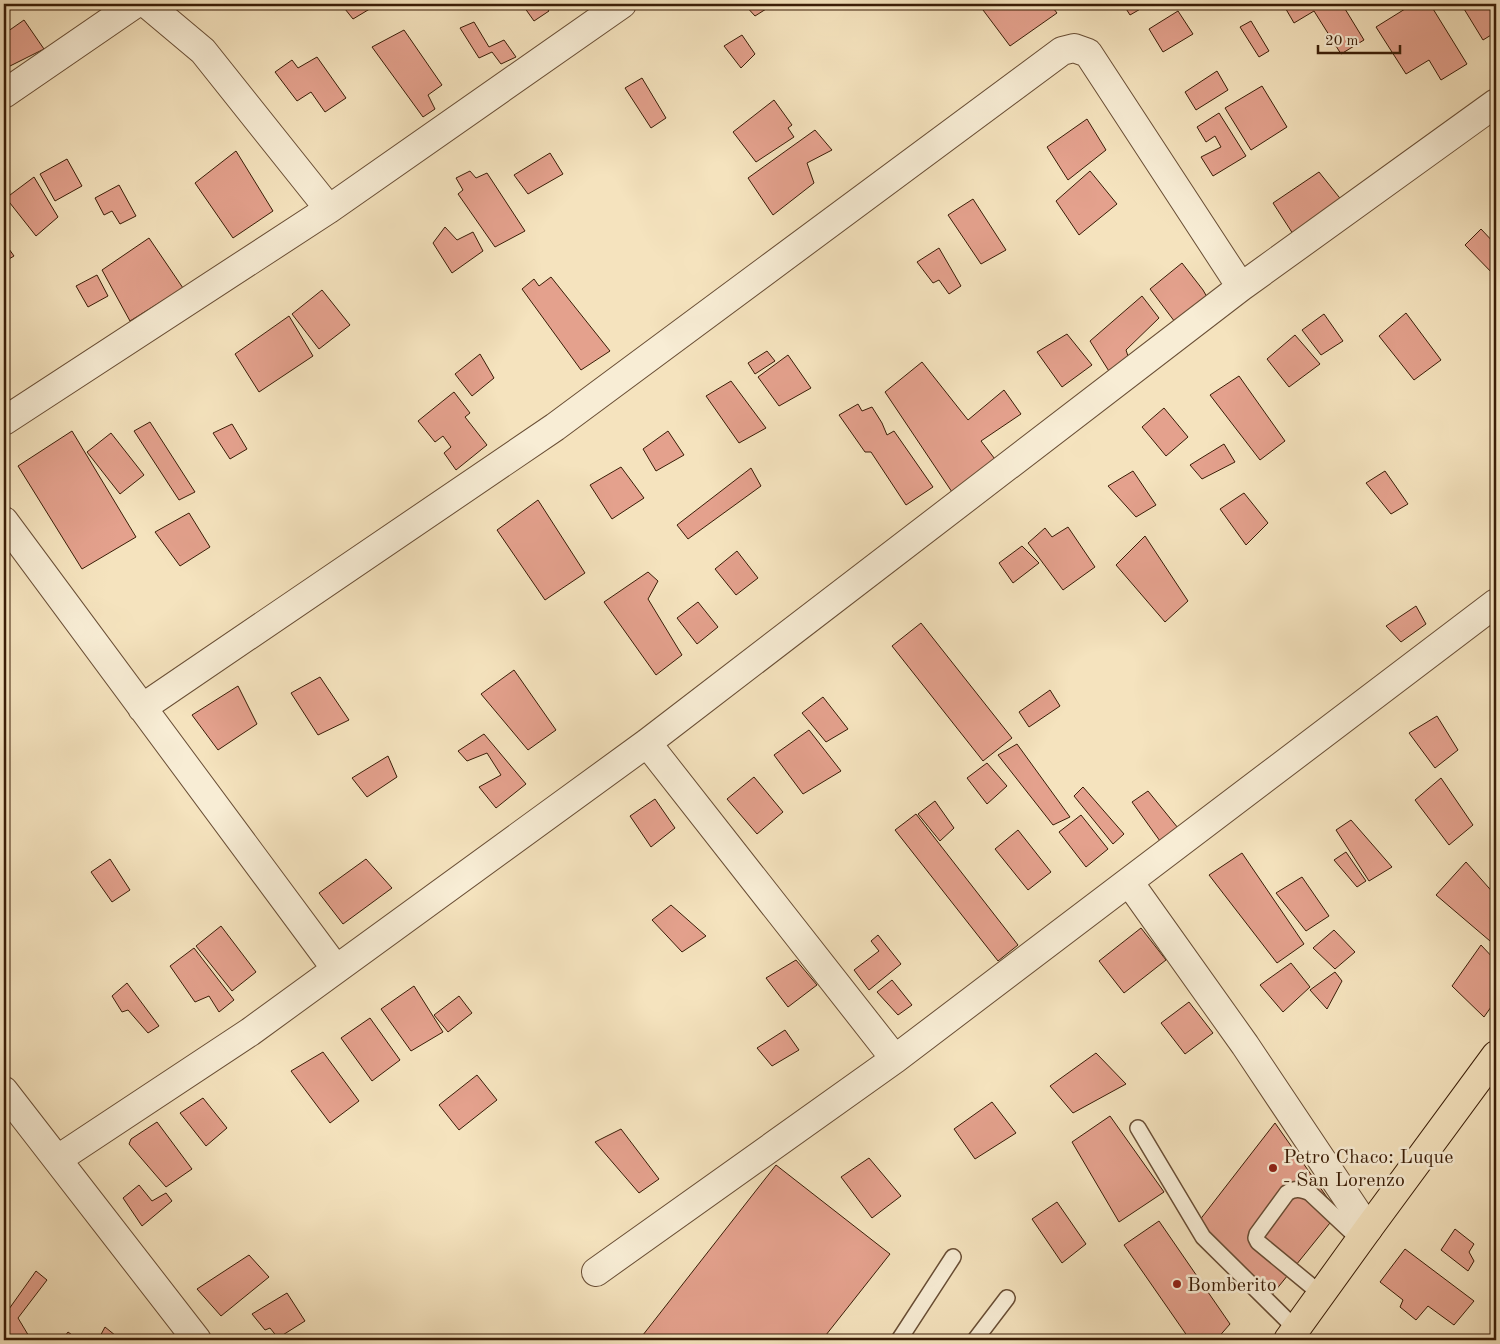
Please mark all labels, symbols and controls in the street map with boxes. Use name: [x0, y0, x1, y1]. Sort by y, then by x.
scale bar: [1318, 22, 1400, 54]
text: 20 m: [1325, 34, 1359, 49]
place label: Petro Chaco: Luque - San Lorenzo: [1283, 1148, 1453, 1191]
marker: Petro Chaco: Luque - San Lorenzo: [1267, 1162, 1279, 1174]
place label: Bomberito: [1187, 1276, 1277, 1296]
marker: Bomberito: [1171, 1278, 1183, 1290]

